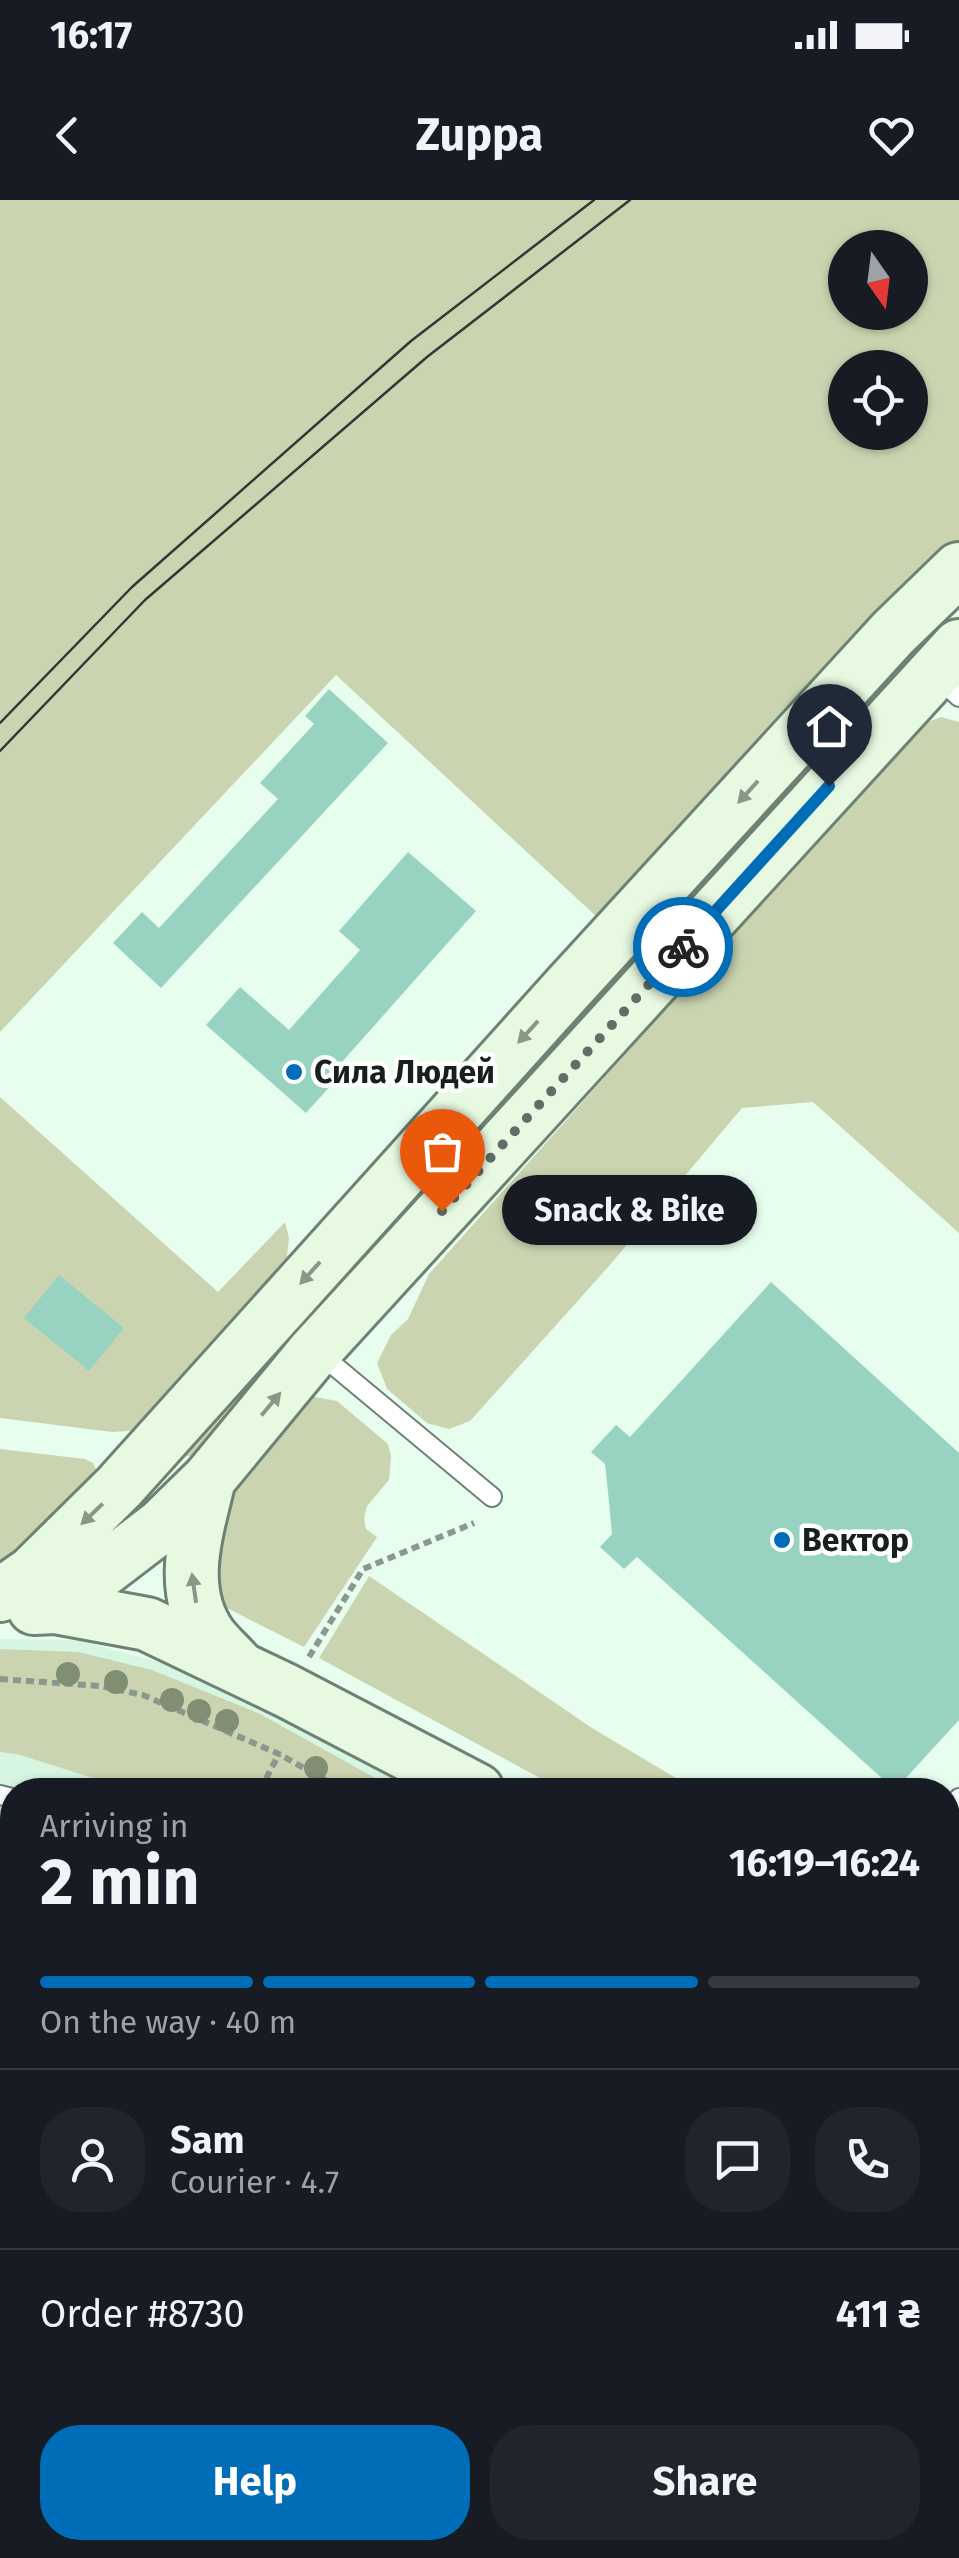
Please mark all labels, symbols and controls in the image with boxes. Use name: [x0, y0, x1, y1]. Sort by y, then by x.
text: 16:17: [50, 12, 132, 58]
icon: back: [40, 108, 95, 163]
text: Zuppa: [416, 108, 543, 162]
icon: heart: [864, 108, 919, 163]
north arrow: [828, 230, 928, 330]
map controls: [828, 230, 928, 450]
button: locate: [828, 350, 928, 450]
pin: [787, 684, 872, 787]
icon: home: [802, 699, 857, 754]
one-way arrow: [737, 779, 759, 804]
courier: [633, 897, 733, 997]
icon: bike: [656, 920, 711, 975]
one-way arrow: [518, 1019, 540, 1044]
place label: Сила Людей: [314, 1053, 495, 1091]
marker: Сила Людей: [283, 1061, 305, 1083]
pin: [400, 1109, 485, 1212]
icon: bag: [415, 1124, 470, 1179]
callout: Snack & Bike: [502, 1176, 757, 1246]
text: Snack & Bike: [534, 1191, 725, 1229]
one-way arrow: [299, 1261, 322, 1285]
one-way arrow: [260, 1391, 281, 1416]
one-way arrow: [81, 1502, 105, 1525]
place label: Вектор: [802, 1521, 909, 1559]
marker: Вектор: [771, 1529, 793, 1551]
one-way arrow: [186, 1572, 201, 1603]
text: Arriving in: [40, 1807, 188, 1845]
text: 16:19–16:24: [729, 1840, 920, 1886]
text: 2 min: [40, 1843, 200, 1921]
text: On the way · 40 m: [40, 2003, 296, 2041]
button: person: [40, 2107, 145, 2212]
button: chat: [685, 2107, 790, 2212]
button: phone: [815, 2107, 920, 2212]
text: Sam: [170, 2117, 245, 2163]
text: Courier · 4.7: [170, 2163, 339, 2201]
text: Order #8730: [40, 2291, 245, 2337]
text: 411 ₴: [836, 2291, 920, 2337]
button: Help: [40, 2425, 470, 2540]
button: Share: [490, 2425, 920, 2540]

